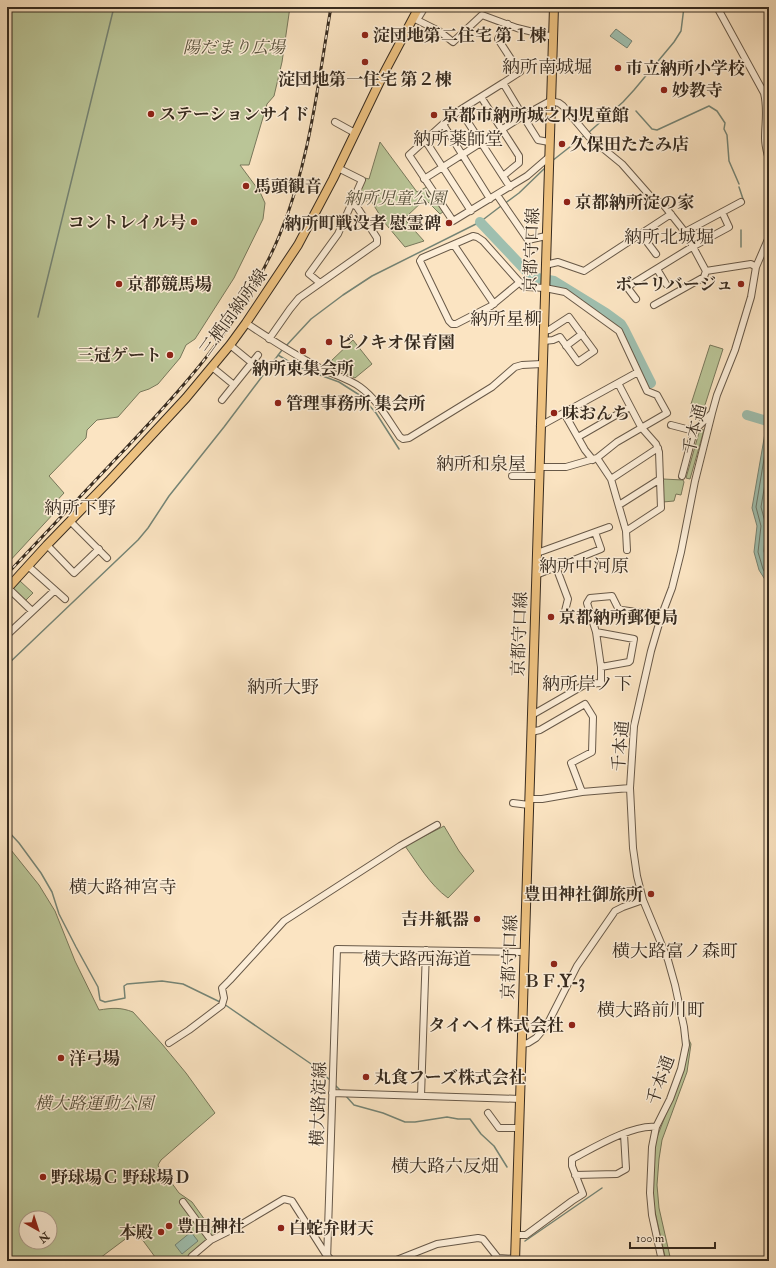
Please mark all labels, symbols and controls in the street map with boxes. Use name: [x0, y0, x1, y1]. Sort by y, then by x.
place label: 淀団地第二住宅 第１棟: [373, 25, 547, 46]
marker: 淀団地第二住宅 第１棟: [360, 30, 370, 40]
park label: 陽だまり広場: [183, 37, 287, 58]
district label: 納所南城堀: [502, 56, 592, 79]
marker: 淀団地第一住宅 第２棟: [360, 57, 370, 67]
place label: 市立納所小学校: [626, 58, 745, 79]
marker: 市立納所小学校: [613, 63, 623, 73]
place label: 淀団地第一住宅 第２棟: [278, 69, 452, 90]
place label: 妙教寺: [672, 80, 723, 101]
marker: 妙教寺: [659, 85, 669, 95]
place label: ステーションサイド: [159, 104, 310, 125]
place label: 京都市納所城之内児童館: [442, 105, 629, 126]
marker: ステーションサイド: [146, 109, 156, 119]
marker: 京都市納所城之内児童館: [429, 110, 439, 120]
district label: 納所薬師堂: [413, 128, 503, 151]
place label: 久保田たたみ店: [570, 134, 689, 155]
marker: 久保田たたみ店: [557, 139, 567, 149]
place label: 馬頭観音: [254, 176, 322, 197]
marker: 馬頭観音: [241, 181, 251, 191]
park label: 納所児童公園: [344, 188, 449, 209]
place label: 京都納所淀の家: [575, 192, 694, 213]
marker: 京都納所淀の家: [562, 197, 572, 207]
street label: 京都守口線: [520, 207, 543, 293]
place label: コントレイル号: [68, 212, 186, 233]
place label: 納所町戦没者 慰霊碑: [284, 213, 441, 234]
marker: コントレイル号: [189, 217, 199, 227]
marker: 納所町戦没者 慰霊碑: [444, 218, 454, 228]
district label: 納所北城堀: [624, 226, 714, 249]
street label: 三栖向納所線: [195, 265, 272, 360]
place label: 京都競馬場: [127, 274, 212, 295]
place label: ボーリバージュ: [615, 274, 733, 295]
marker: 京都競馬場: [114, 279, 124, 289]
marker: ボーリバージュ: [736, 279, 746, 289]
district label: 納所星柳: [470, 308, 542, 331]
place label: ピノキオ保育園: [337, 332, 455, 353]
marker: ピノキオ保育園: [324, 337, 334, 347]
place label: 三冠ゲート: [77, 345, 162, 366]
marker: 納所東集会所: [298, 346, 308, 356]
marker: 三冠ゲート: [165, 350, 175, 360]
place label: 納所東集会所: [252, 358, 354, 379]
place label: 管理事務所 集会所: [286, 393, 426, 414]
marker: 管理事務所 集会所: [273, 398, 283, 408]
street label: 千本通: [678, 402, 711, 456]
place label: 味おんち: [562, 403, 630, 424]
marker: 味おんち: [549, 408, 559, 418]
district label: 納所和泉屋: [436, 453, 526, 476]
district label: 納所下野: [44, 497, 116, 520]
district label: 納所中河原: [539, 555, 629, 578]
street label: 京都守口線: [508, 591, 531, 677]
place label: 京都納所郵便局: [559, 607, 678, 628]
marker: 京都納所郵便局: [546, 612, 556, 622]
district label: 納所岸ノ下: [542, 673, 632, 696]
district label: 納所大野: [247, 676, 319, 699]
street label: 千本通: [608, 720, 633, 772]
district label: 横大路神宮寺: [69, 876, 177, 899]
place label: 豊田神社御旅所: [524, 884, 643, 905]
marker: 豊田神社御旅所: [646, 889, 656, 899]
place label: 吉井紙器: [401, 909, 469, 930]
marker: 吉井紙器: [472, 914, 482, 924]
street label: 京都守口線: [498, 914, 521, 1000]
district label: 横大路富ノ森町: [612, 940, 738, 963]
district label: 横大路西海道: [363, 948, 471, 971]
marker: ＢＦ.Y-3: [549, 959, 559, 969]
place label: ＢＦ.Y-3: [523, 971, 585, 992]
district label: 横大路前川町: [597, 999, 705, 1022]
place label: タイヘイ株式会社: [428, 1015, 564, 1036]
marker: タイヘイ株式会社: [567, 1020, 577, 1030]
place label: 洋弓場: [69, 1048, 120, 1069]
marker: 洋弓場: [56, 1053, 66, 1063]
street label: 千本通: [642, 1053, 679, 1108]
street label: 横大路淀線: [307, 1061, 330, 1147]
place label: 丸食フーズ株式会社: [374, 1067, 526, 1088]
marker: 丸食フーズ株式会社: [361, 1072, 371, 1082]
park label: 横大路運動公園: [35, 1093, 156, 1114]
district label: 横大路六反畑: [391, 1155, 499, 1178]
place label: 野球場Ｃ 野球場Ｄ: [51, 1167, 191, 1188]
marker: 野球場Ｃ 野球場Ｄ: [38, 1172, 48, 1182]
north arrow: [18, 1210, 58, 1250]
place label: 豊田神社: [177, 1216, 245, 1237]
place label: 白蛇弁財天: [289, 1218, 374, 1239]
marker: 豊田神社: [164, 1221, 174, 1231]
place label: 本殿: [119, 1222, 153, 1243]
marker: 白蛇弁財天: [276, 1223, 286, 1233]
scale bar: [630, 1224, 715, 1250]
marker: 本殿: [156, 1227, 166, 1237]
text: N: [35, 1229, 53, 1246]
text: 100 m: [636, 1231, 665, 1246]

